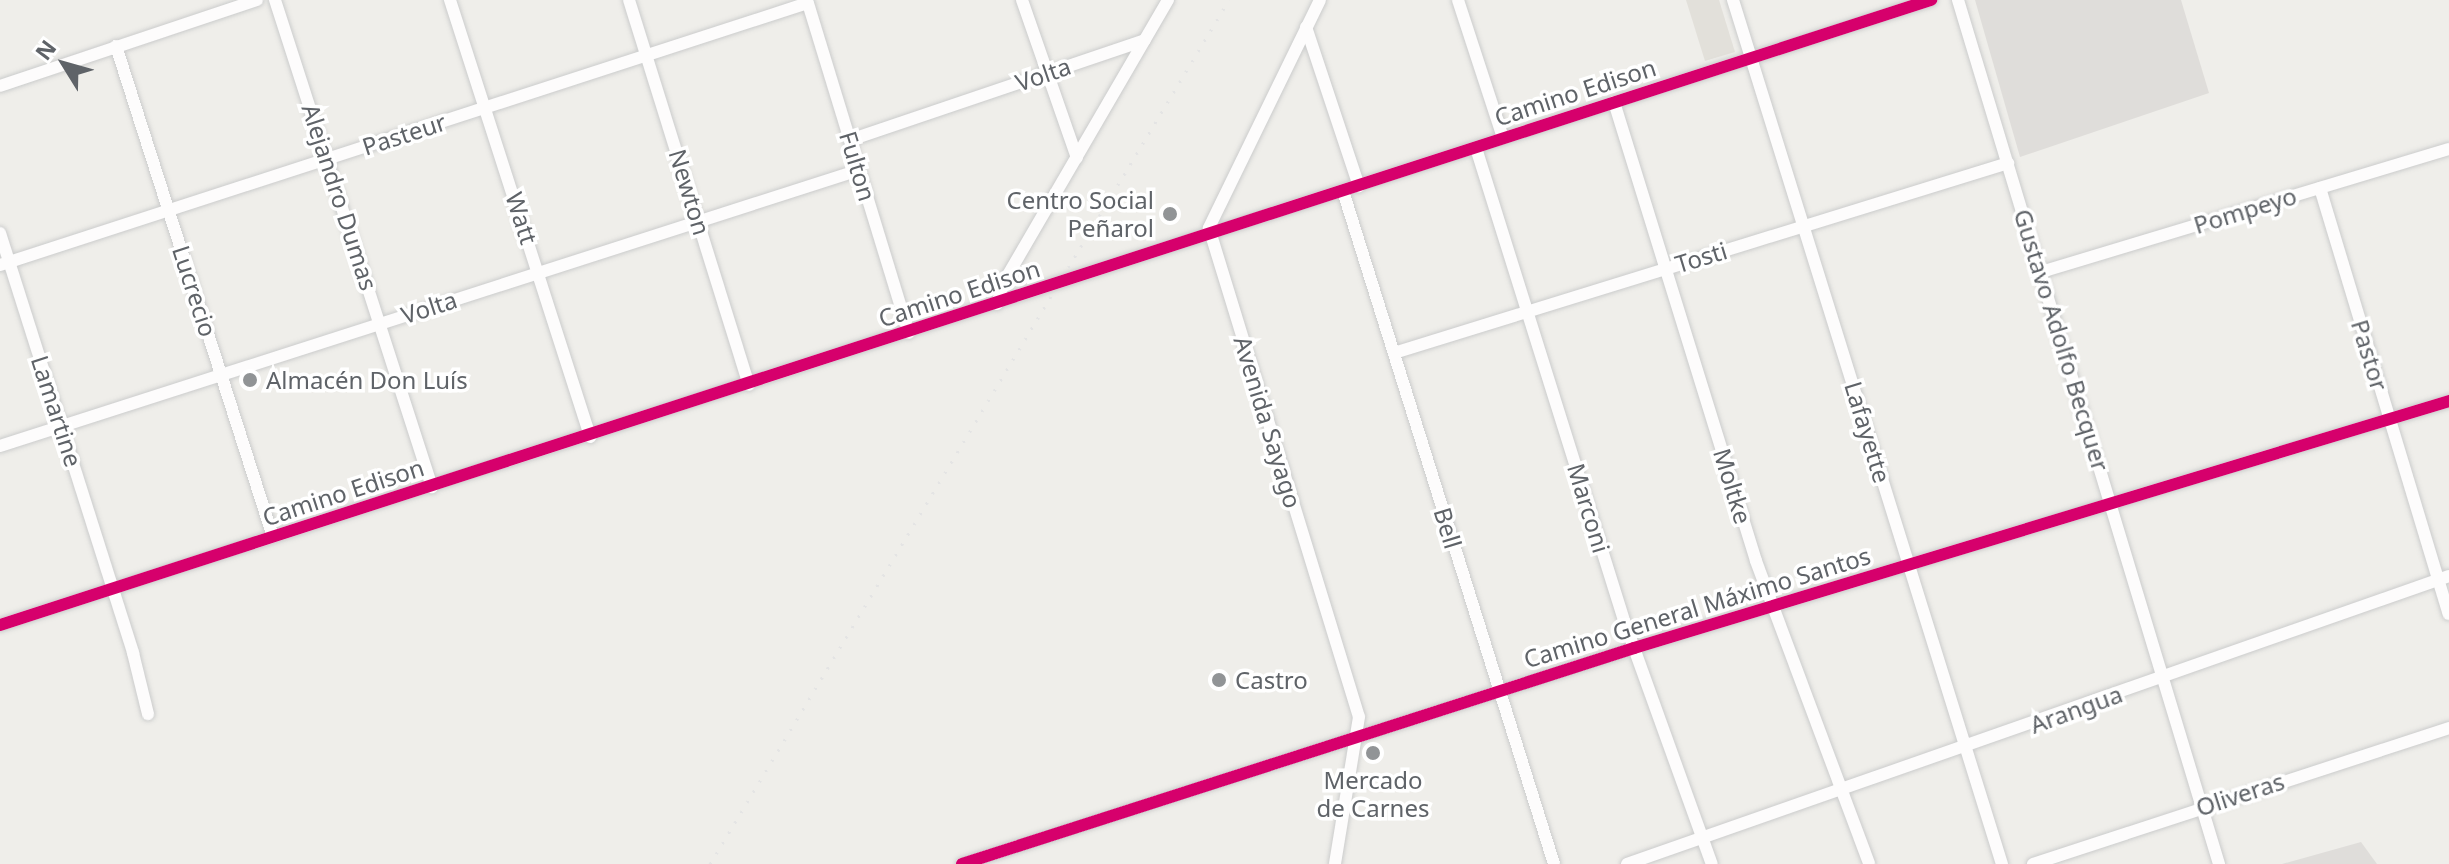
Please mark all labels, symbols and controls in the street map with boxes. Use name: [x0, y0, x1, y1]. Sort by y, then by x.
north arrow: [24, 24, 104, 104]
text: N: [27, 33, 62, 66]
street label: Volta: [1011, 51, 1075, 97]
street label: Camino Edison: [1491, 52, 1659, 132]
street label: Alejandro Dumas: [296, 100, 384, 294]
street label: Pasteur: [358, 107, 450, 161]
street label: Fulton: [834, 128, 882, 204]
street label: Newton: [663, 146, 717, 238]
street label: Pompeyo: [2190, 181, 2300, 239]
place label: Centro Social Peñarol: [1007, 186, 1154, 242]
street label: Watt: [500, 189, 544, 247]
marker: Centro Social Peñarol: [1161, 205, 1179, 223]
street label: Gustavo Adolfo Becquer: [2008, 206, 2116, 474]
street label: Tosti: [1672, 236, 1730, 278]
street label: Lucrecio: [167, 242, 223, 340]
street label: Camino Edison: [875, 253, 1043, 333]
street label: Volta: [398, 285, 460, 329]
street label: Pastor: [2346, 316, 2394, 394]
street label: Avenida Sayago: [1228, 333, 1308, 511]
street label: Lamartine: [26, 352, 88, 470]
place label: Almacén Don Luís: [266, 366, 468, 394]
marker: Almacén Don Luís: [241, 371, 259, 389]
street label: Lafayette: [1839, 378, 1897, 486]
street label: Moltke: [1708, 445, 1758, 527]
street label: Camino Edison: [259, 452, 427, 532]
street label: Marconi: [1562, 460, 1616, 556]
street label: Bell: [1428, 504, 1468, 552]
street label: Camino General Máximo Santos: [1520, 540, 1874, 674]
place label: Castro: [1235, 666, 1308, 694]
marker: Castro: [1210, 671, 1228, 689]
street label: Arangua: [2026, 679, 2126, 739]
marker: Mercado de Carnes: [1364, 744, 1382, 762]
place label: Mercado de Carnes: [1317, 766, 1429, 822]
street label: Oliveras: [2192, 766, 2288, 822]

